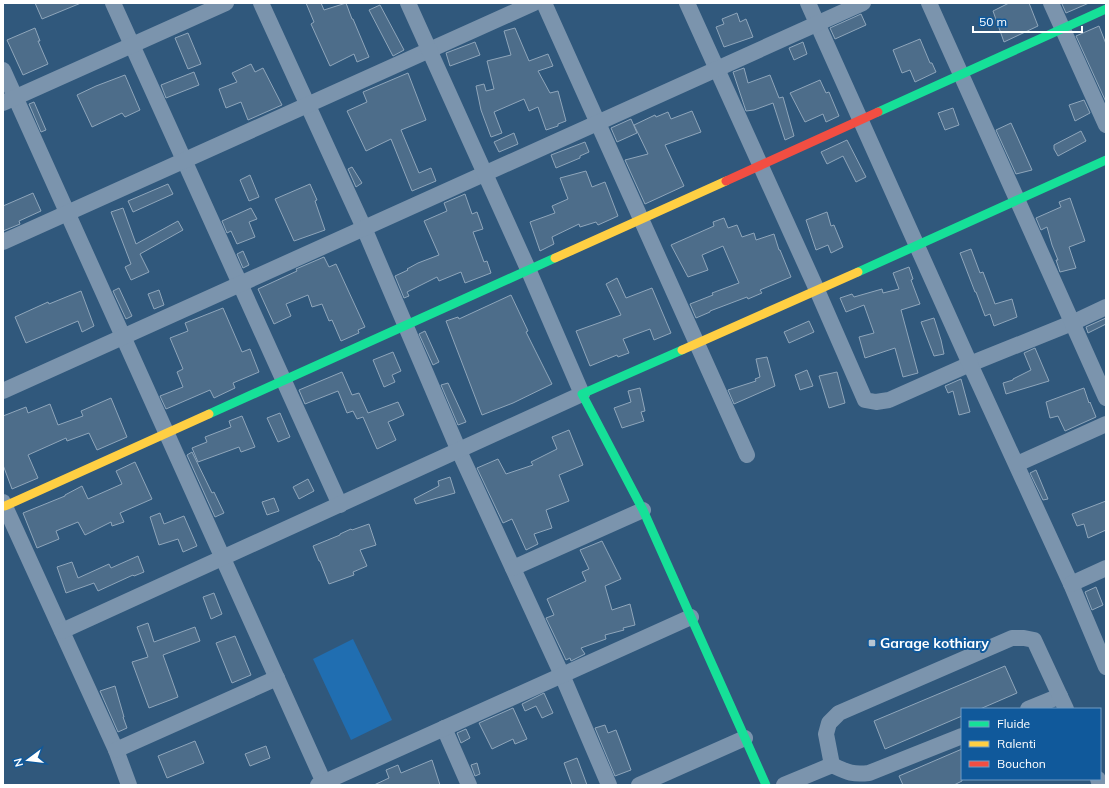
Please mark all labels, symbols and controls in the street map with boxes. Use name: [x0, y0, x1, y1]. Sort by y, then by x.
scale bar: [973, 8, 1082, 34]
text: 50 m: [979, 14, 1007, 29]
place label: Garage kothiary: [880, 634, 989, 652]
marker: Garage kothiary: [867, 638, 877, 648]
legend: [961, 708, 1101, 780]
text: Fluide: [997, 716, 1030, 731]
text: Ralenti: [997, 736, 1036, 751]
north arrow: [8, 740, 48, 780]
text: Bouchon: [997, 756, 1046, 771]
text: N: [11, 757, 26, 768]

